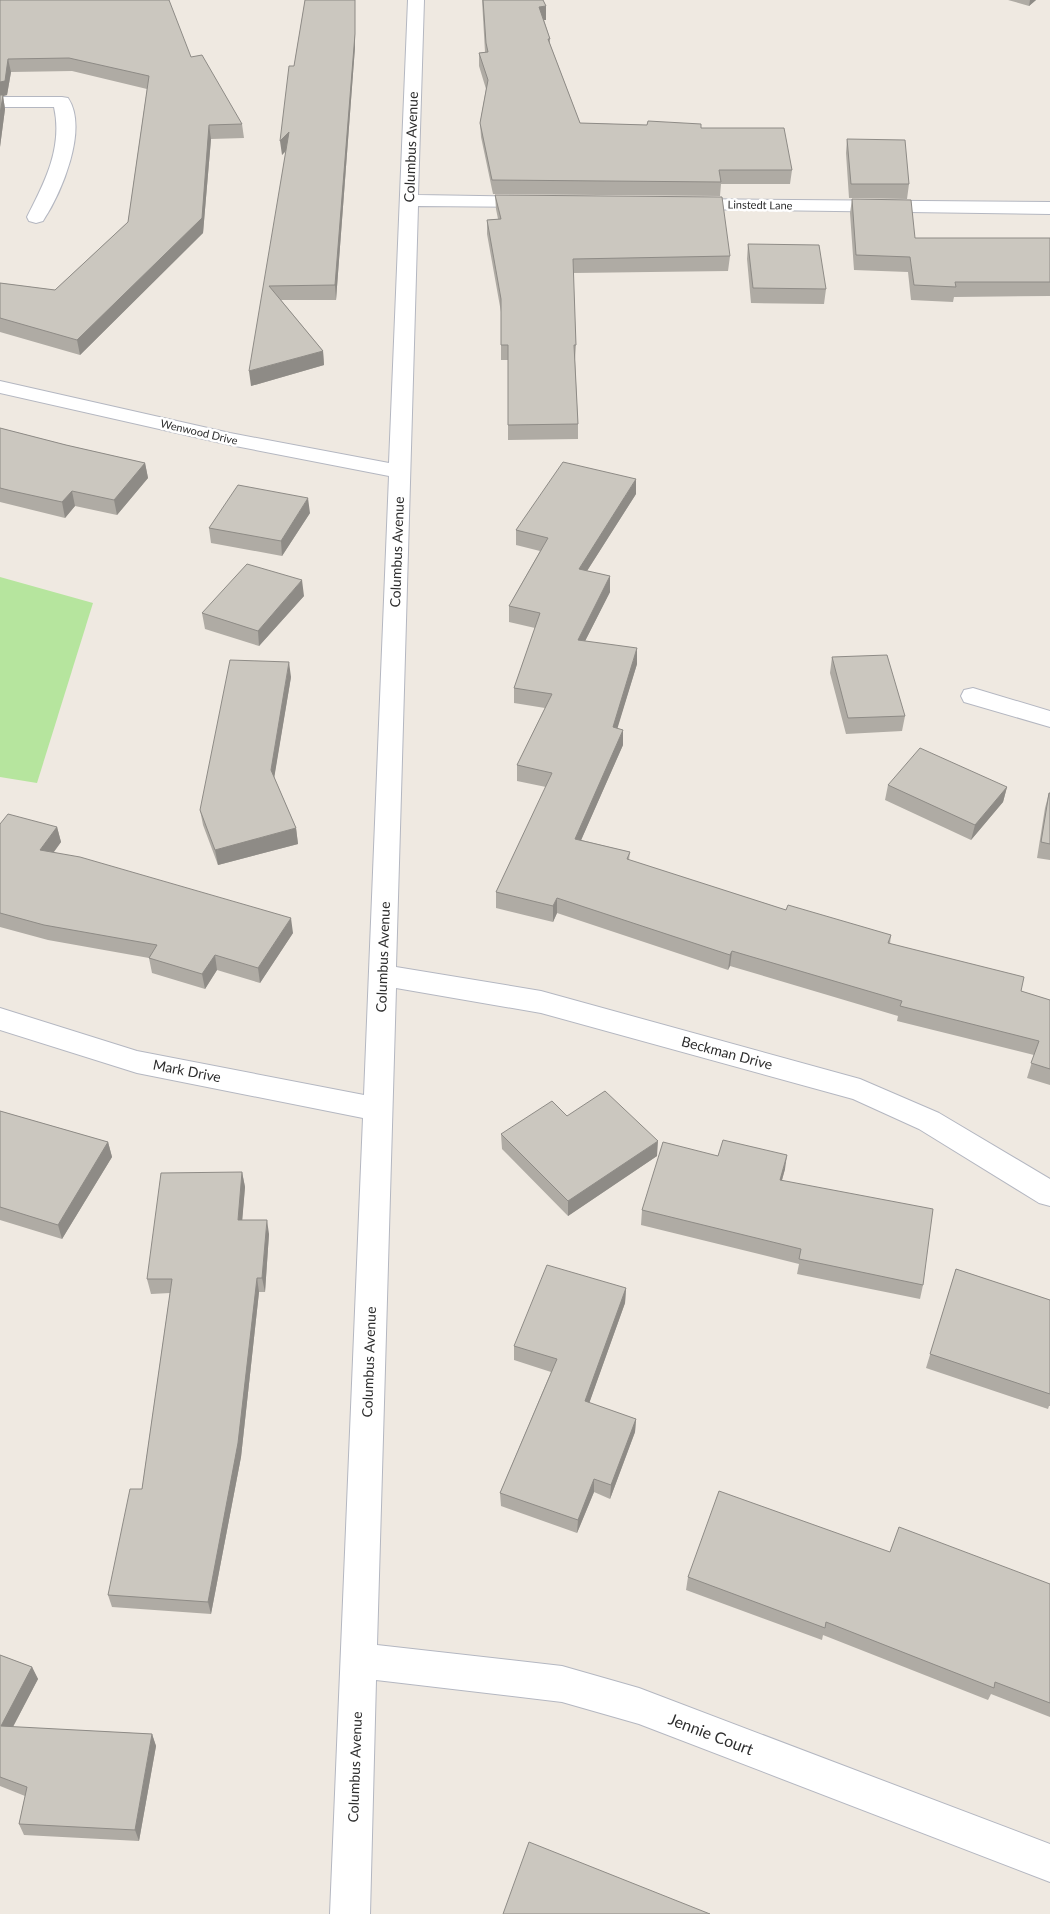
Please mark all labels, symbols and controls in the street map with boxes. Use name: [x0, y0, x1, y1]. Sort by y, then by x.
street label: Columbus Avenue: [400, 91, 421, 203]
street label: Linstedt Lane: [727, 197, 793, 212]
street label: Wenwood Drive: [159, 416, 239, 447]
street label: Columbus Avenue: [386, 496, 407, 608]
street label: Columbus Avenue: [372, 901, 393, 1013]
street label: Beckman Drive: [680, 1032, 774, 1073]
street label: Mark Drive: [152, 1056, 223, 1085]
street label: Columbus Avenue: [358, 1306, 379, 1418]
street label: Jennie Court: [666, 1709, 756, 1758]
street label: Columbus Avenue: [344, 1711, 365, 1823]

